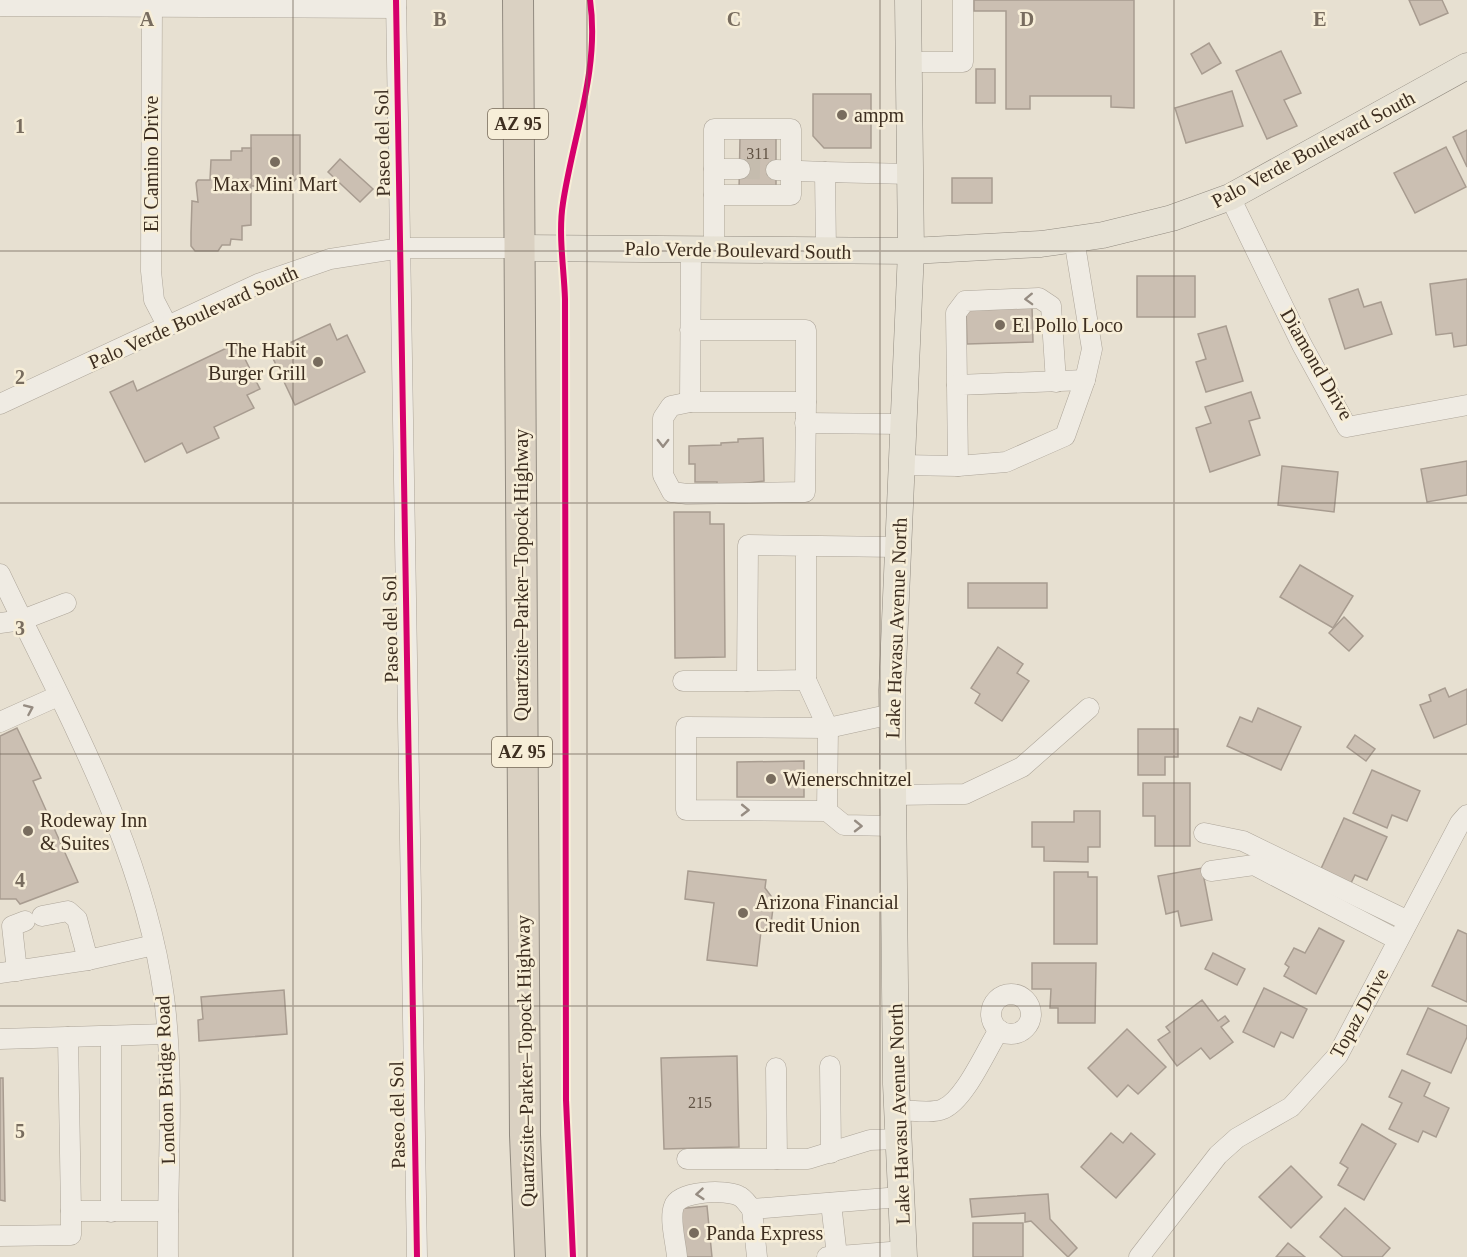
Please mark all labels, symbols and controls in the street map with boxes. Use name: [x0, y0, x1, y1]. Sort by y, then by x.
text: A: [140, 8, 155, 30]
text: B: [433, 8, 447, 30]
text: C: [727, 8, 741, 30]
text: D: [1020, 8, 1034, 30]
text: E: [1313, 8, 1327, 30]
street label: Palo Verde Boulevard South: [1208, 86, 1418, 212]
street label: Paseo del Sol: [370, 88, 394, 197]
street label: El Camino Drive: [140, 96, 162, 232]
place label: ampm: [854, 104, 904, 127]
marker: ampm: [835, 108, 849, 122]
road number: AZ 95: [488, 109, 548, 139]
text: 1: [15, 115, 25, 137]
house number: 311: [746, 145, 770, 162]
marker: Max Mini Mart: [268, 155, 282, 169]
place label: Max Mini Mart: [213, 173, 338, 195]
street label: Palo Verde Boulevard South: [624, 237, 852, 263]
street label: Palo Verde Boulevard South: [85, 261, 301, 373]
one-way arrow: [1024, 292, 1033, 305]
street label: Diamond Drive: [1276, 304, 1358, 424]
place label: El Pollo Loco: [1012, 314, 1123, 336]
marker: El Pollo Loco: [993, 318, 1007, 332]
place label: The Habit Burger Grill: [208, 339, 306, 385]
marker: The Habit Burger Grill: [311, 355, 325, 369]
text: 2: [15, 366, 25, 388]
street label: Quartzsite–Parker–Topock Highway: [510, 429, 533, 721]
one-way arrow: [657, 439, 669, 448]
street label: Lake Havasu Avenue North: [881, 517, 911, 739]
street label: Paseo del Sol: [378, 574, 402, 683]
text: 3: [15, 617, 25, 639]
one-way arrow: [23, 704, 34, 716]
road number: AZ 95: [492, 737, 552, 767]
place label: Wienerschnitzel: [783, 768, 913, 790]
marker: Wienerschnitzel: [764, 772, 778, 786]
one-way arrow: [740, 804, 749, 816]
place label: Rodeway Inn & Suites: [40, 809, 147, 854]
one-way arrow: [853, 819, 862, 832]
marker: Rodeway Inn & Suites: [21, 824, 35, 838]
text: 4: [15, 869, 25, 891]
place label: Arizona Financial Credit Union: [755, 891, 899, 936]
marker: Arizona Financial Credit Union: [736, 906, 750, 920]
street label: Quartzsite–Parker–Topock Highway: [511, 915, 540, 1207]
street label: Topaz Drive: [1325, 964, 1394, 1062]
street label: London Bridge Road: [151, 995, 180, 1165]
street label: Lake Havasu Avenue North: [884, 1003, 914, 1225]
street label: Paseo del Sol: [385, 1060, 409, 1169]
house number: 215: [688, 1094, 712, 1111]
text: 5: [15, 1120, 25, 1142]
one-way arrow: [695, 1187, 704, 1200]
place label: Panda Express: [706, 1222, 823, 1245]
marker: Panda Express: [687, 1226, 701, 1240]

